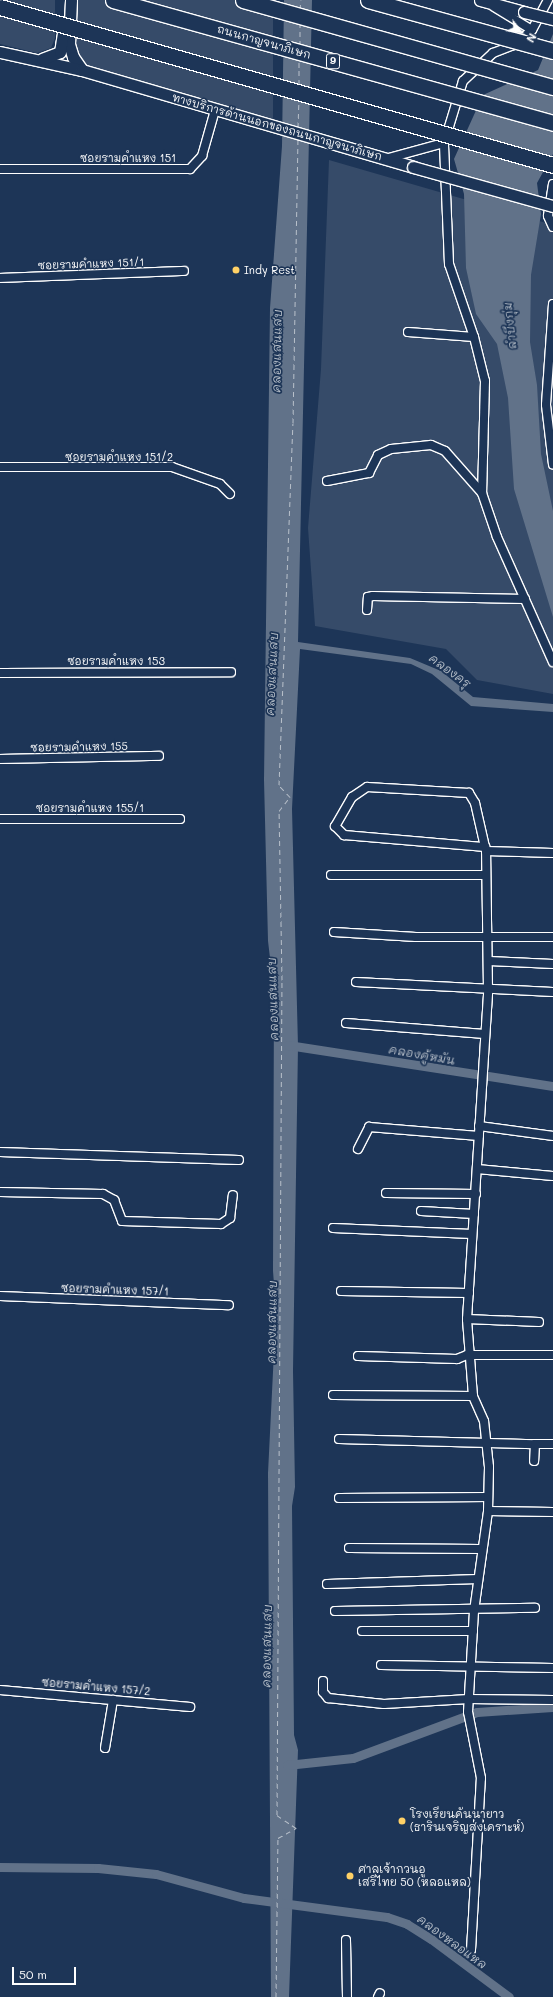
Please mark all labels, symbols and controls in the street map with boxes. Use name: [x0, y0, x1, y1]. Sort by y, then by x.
north arrow: [501, 12, 541, 52]
street label: ถนนกาญจนาภิเษก: [216, 22, 312, 62]
text: N: [523, 31, 540, 46]
road number: 9: [325, 53, 341, 69]
street label: ทางบริการด้านนอกของถนนกาญจนาภิเษก: [170, 91, 384, 163]
street label: ซอยรามคำแหง 151: [80, 151, 176, 165]
street label: ซอยรามคำแหง 151/1: [37, 256, 145, 272]
place label: Indy Rest: [244, 263, 295, 277]
marker: Indy Rest: [231, 265, 241, 275]
water label: ลำบึงกุ่ม: [500, 302, 520, 350]
water label: คลองแสนแสบ: [269, 309, 285, 393]
street label: ซอยรามคำแหง 151/2: [65, 450, 173, 464]
water label: คลองแสนแสบ: [263, 632, 281, 716]
water label: คลองครุ: [426, 651, 474, 691]
street label: ซอยรามคำแหง 153: [67, 654, 165, 668]
street label: ซอยรามคำแหง 155: [30, 740, 128, 754]
street label: ซอยรามคำแหง 155/1: [36, 801, 144, 815]
water label: คลองแสนแสบ: [264, 957, 282, 1041]
water label: คลองคู้หมัน: [388, 1042, 456, 1068]
water label: คลองแสนแสบ: [264, 1280, 280, 1364]
street label: ซอยรามคำแหง 157/1: [61, 1282, 169, 1298]
water label: คลองแสนแสบ: [259, 1604, 275, 1688]
street label: ซอยรามคำแหง 157/2: [41, 1676, 151, 1698]
place label: โรงเรียนคันนายาว (ธารินเจริญสงเคราะห์): [410, 1808, 524, 1834]
marker: โรงเรียนคันนายาว (ธารินเจริญสงเคราะห์): [397, 1816, 407, 1826]
place label: ศาลเจ้ากวนอู เสรีไทย 50 (หลอแหล): [358, 1863, 471, 1889]
marker: ศาลเจ้ากวนอู เสรีไทย 50 (หลอแหล): [345, 1871, 355, 1881]
water label: คลองหลอแหล: [414, 1912, 490, 1972]
scale bar: [14, 1959, 78, 1985]
text: 50 m: [19, 1966, 47, 1982]

